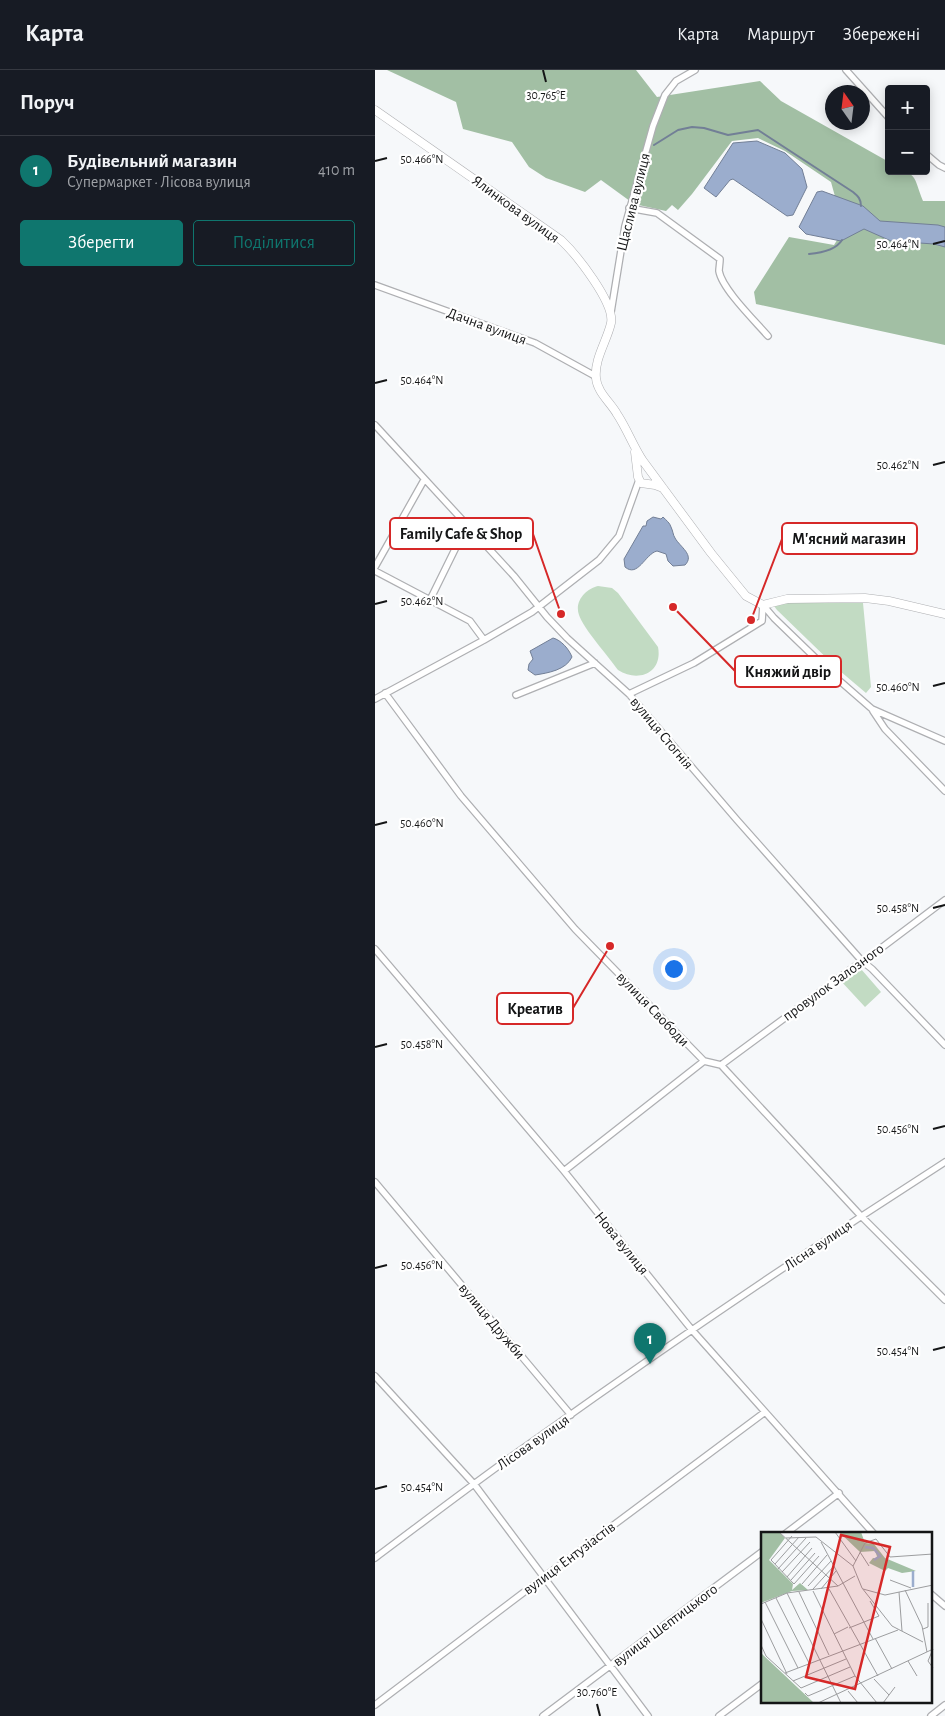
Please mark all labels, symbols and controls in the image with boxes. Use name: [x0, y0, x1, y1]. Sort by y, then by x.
text: Карта: [25, 22, 84, 46]
text: Карта: [677, 26, 719, 44]
text: Маршрут: [747, 26, 815, 44]
text: Збережені: [843, 26, 920, 44]
north arrow: [825, 85, 870, 130]
map controls: [885, 85, 930, 175]
button: +: [885, 85, 930, 130]
text: 30.765°E: [527, 89, 566, 101]
text: Поруч: [20, 92, 74, 113]
button: −: [885, 130, 930, 175]
street label: Щаслива вулиця: [614, 151, 653, 253]
text: Будівельний магазин: [67, 152, 237, 171]
text: 50.466°N: [401, 153, 443, 165]
text: 1: [33, 162, 39, 178]
text: 410 m: [318, 162, 355, 178]
street label: Ялинкова вулиця: [469, 173, 562, 246]
text: Супермаркет · Лісова вулиця: [67, 174, 251, 190]
button: Зберегти: [20, 220, 183, 266]
button: Поділитися: [193, 220, 355, 266]
text: 50.464°N: [877, 238, 920, 250]
street label: Дачна вулиця: [445, 305, 529, 348]
text: 50.464°N: [401, 374, 444, 386]
text: 50.462°N: [877, 459, 919, 471]
callout: Family Cafe & Shop: [390, 518, 533, 549]
callout: М'ясний магазин: [782, 523, 917, 554]
text: Family Cafe & Shop: [400, 526, 522, 543]
text: М'ясний магазин: [792, 531, 906, 547]
text: 50.462°N: [401, 595, 443, 607]
callout: Княжий двір: [735, 656, 841, 687]
text: Княжий двір: [745, 664, 831, 680]
text: 50.460°N: [876, 681, 920, 693]
street label: вулиця Стогнія: [627, 694, 696, 772]
text: 50.460°N: [400, 817, 444, 829]
text: 50.458°N: [877, 902, 919, 914]
street label: провулок Залозного: [780, 941, 887, 1024]
your location: [661, 956, 687, 982]
street label: вулиця Свободи: [613, 969, 692, 1050]
callout: Креатив: [497, 993, 573, 1024]
text: Креатив: [507, 1001, 563, 1017]
text: 50.458°N: [401, 1038, 443, 1050]
text: 50.456°N: [877, 1123, 919, 1135]
street label: Нова вулиця: [592, 1209, 651, 1278]
street label: Лісна вулиця: [782, 1217, 855, 1274]
text: 50.456°N: [401, 1259, 443, 1271]
street label: вулиця Дружби: [456, 1281, 527, 1362]
pin: 1: [634, 1323, 666, 1364]
text: 50.454°N: [877, 1345, 919, 1357]
street label: Лісова вулиця: [494, 1412, 572, 1473]
text: 50.454°N: [401, 1481, 443, 1493]
street label: вулиця Ентузіастів: [521, 1519, 618, 1598]
inset map: [761, 1532, 933, 1704]
street label: вулиця Шептицького: [610, 1581, 720, 1669]
text: 30.760°E: [577, 1686, 617, 1698]

